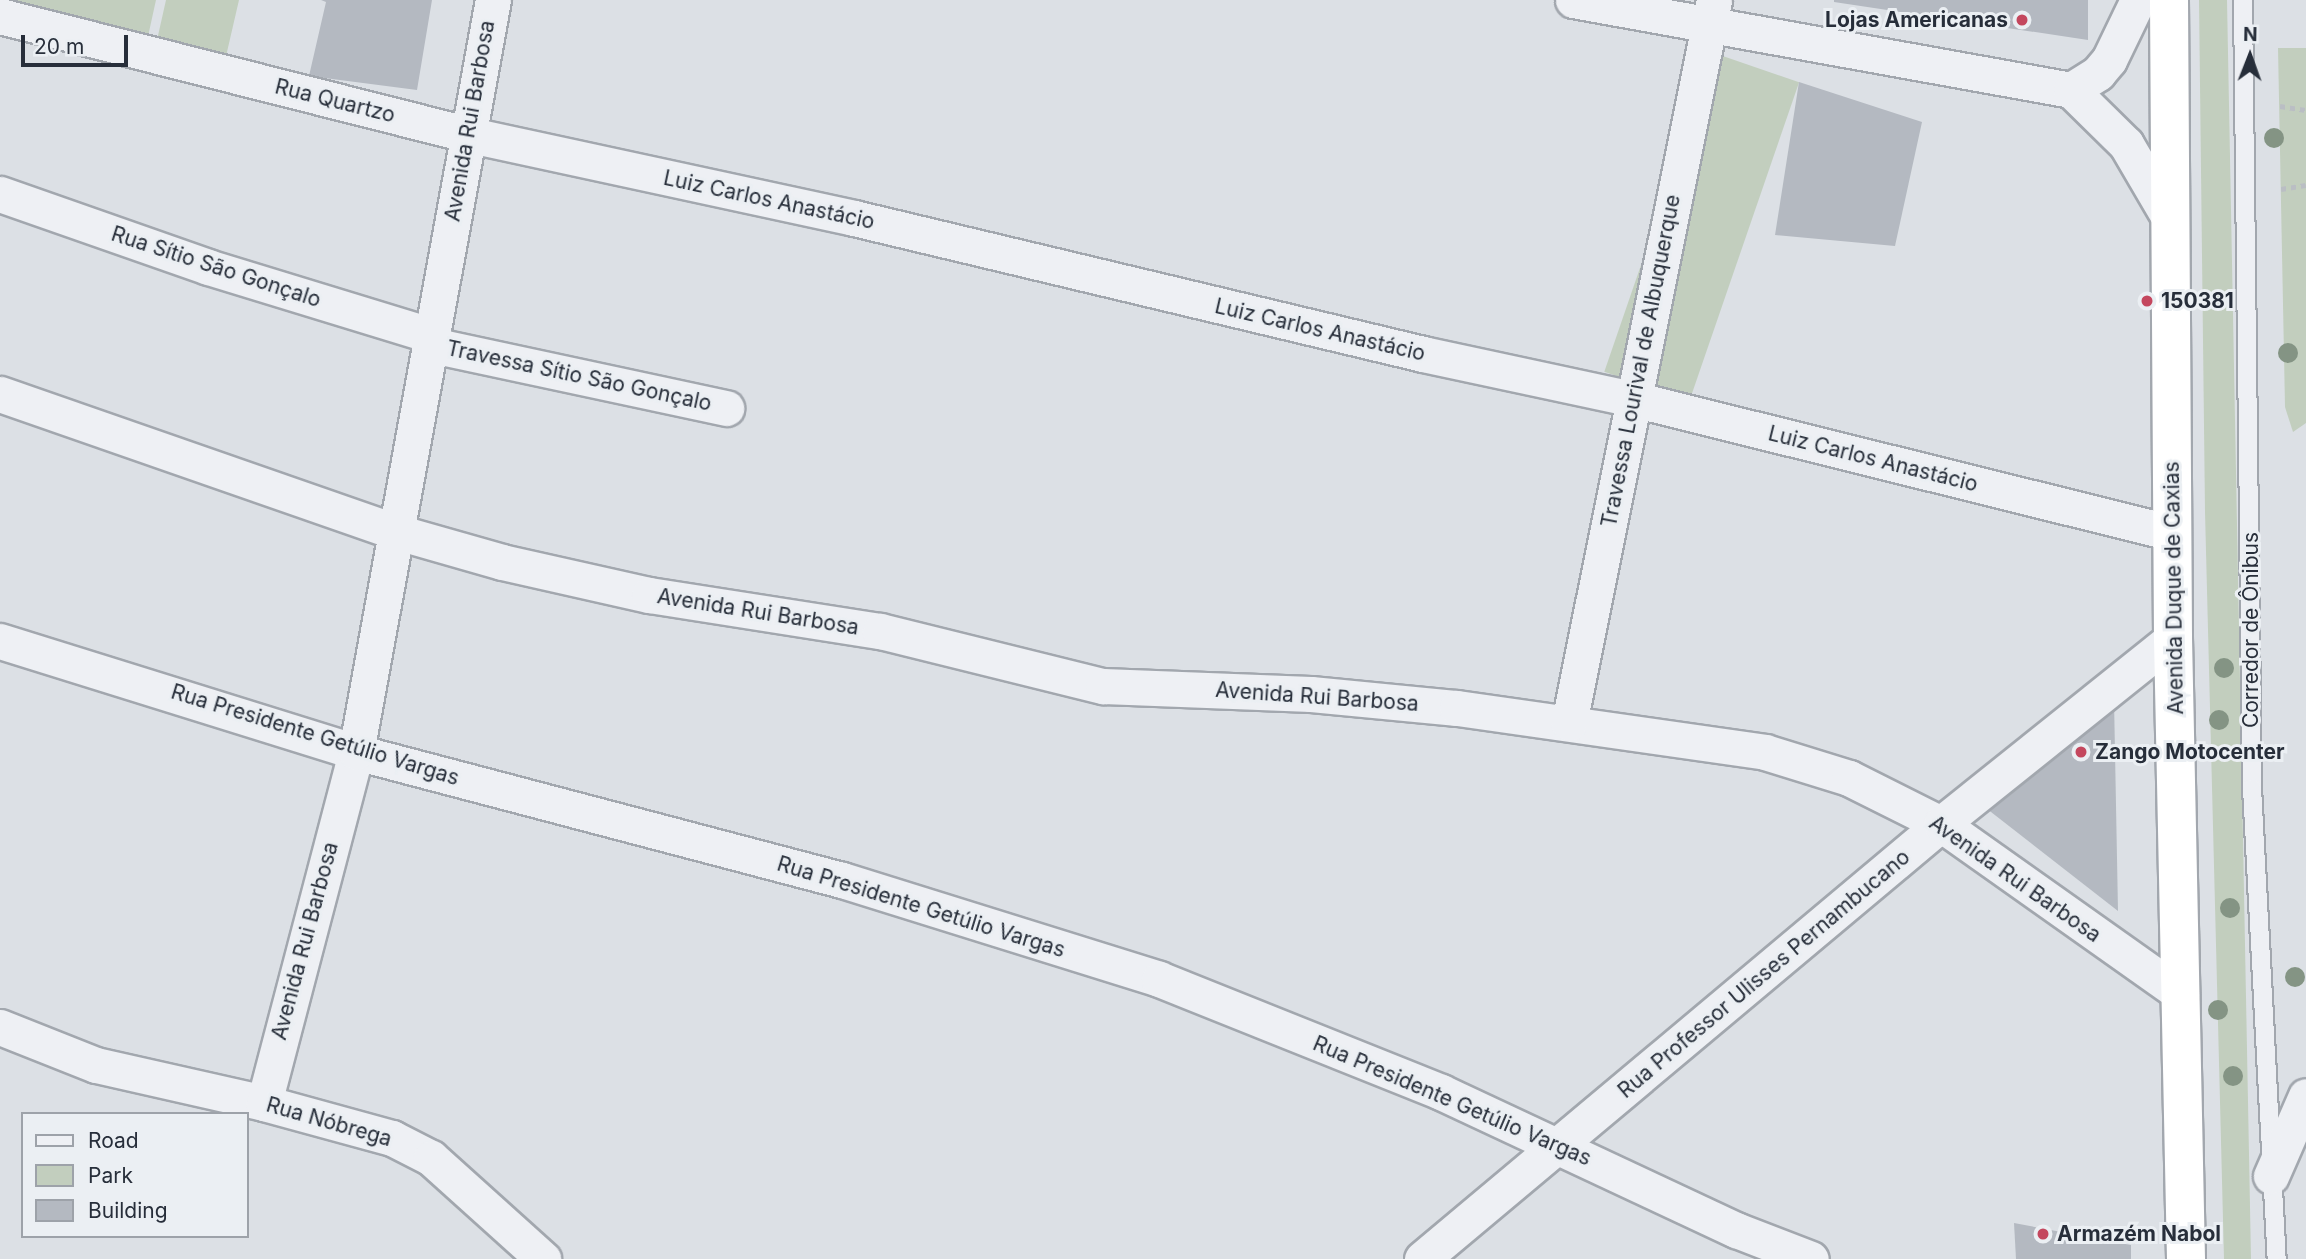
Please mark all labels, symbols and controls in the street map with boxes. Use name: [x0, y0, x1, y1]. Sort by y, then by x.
place label: Lojas Americanas: [1825, 7, 2008, 33]
marker: Lojas Americanas: [2014, 12, 2030, 28]
street label: Avenida Rui Barbosa: [440, 18, 500, 224]
scale bar: [24, 21, 131, 65]
north arrow: [2215, 21, 2285, 91]
text: N: [2243, 23, 2258, 46]
text: 20 m: [34, 34, 84, 59]
street label: Rua Quartzo: [272, 74, 398, 128]
street label: Luiz Carlos Anastácio: [661, 165, 877, 235]
street label: Travessa Lourival de Albuquerque: [1596, 193, 1686, 529]
street label: Rua Sítio São Gonçalo: [108, 221, 324, 313]
place label: 150381: [2161, 288, 2234, 314]
marker: 150381: [2139, 293, 2155, 309]
street label: Luiz Carlos Anastácio: [1212, 294, 1428, 366]
street label: Travessa Sítio São Gonçalo: [444, 336, 714, 416]
street label: Luiz Carlos Anastácio: [1766, 421, 1980, 497]
street label: Avenida Duque de Caxias: [2159, 461, 2189, 715]
street label: Corredor de Ônibus: [2238, 532, 2264, 728]
street label: Avenida Rui Barbosa: [655, 584, 861, 640]
street label: Avenida Rui Barbosa: [1214, 677, 1420, 717]
street label: Rua Presidente Getúlio Vargas: [168, 679, 462, 791]
place label: Zango Motocenter: [2095, 739, 2285, 765]
marker: Zango Motocenter: [2073, 744, 2089, 760]
street label: Avenida Rui Barbosa: [1924, 810, 2106, 948]
street label: Avenida Rui Barbosa: [266, 839, 344, 1043]
street label: Rua Professor Ulisses Pernambucano: [1613, 844, 1915, 1104]
street label: Rua Presidente Getúlio Vargas: [774, 851, 1068, 963]
street label: Rua Presidente Getúlio Vargas: [1309, 1031, 1595, 1171]
street label: Rua Nóbrega: [263, 1092, 395, 1152]
legend: [21, 1112, 248, 1238]
text: Road: [88, 1128, 139, 1153]
text: Park: [88, 1163, 133, 1188]
text: Building: [88, 1198, 168, 1223]
place label: Armazém Nabol: [2057, 1221, 2221, 1247]
marker: Armazém Nabol: [2035, 1226, 2051, 1242]

